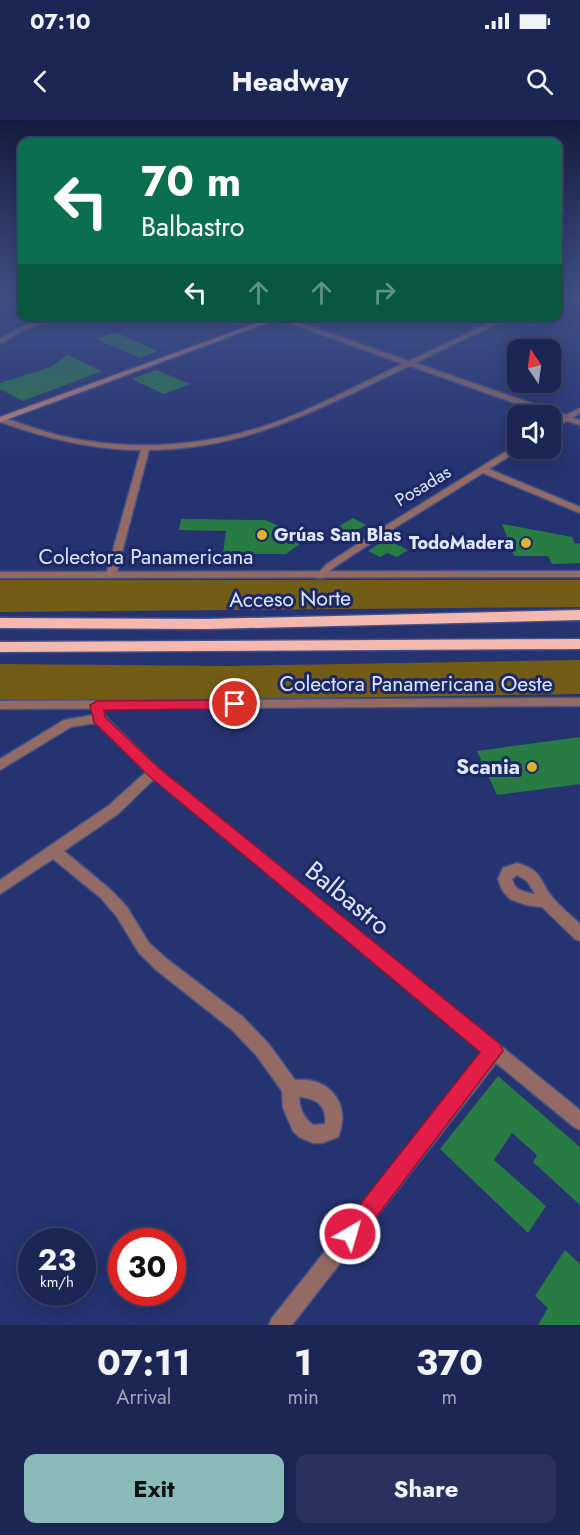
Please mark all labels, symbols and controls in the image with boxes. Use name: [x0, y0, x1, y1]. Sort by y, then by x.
text: 07:10: [30, 5, 91, 37]
text: Headway: [232, 62, 348, 101]
icon: back: [24, 65, 57, 98]
icon: search: [523, 65, 556, 98]
text: 70 m: [141, 151, 241, 212]
icon: left: [42, 162, 120, 240]
text: Balbastro: [141, 207, 245, 246]
icon: left: [179, 276, 212, 309]
icon: ahead: [242, 276, 275, 309]
icon: ahead: [305, 276, 338, 309]
icon: right: [368, 276, 401, 309]
north arrow: [507, 339, 561, 393]
map controls: [507, 339, 561, 459]
button: sound: [507, 405, 561, 459]
street label: Posadas: [390, 459, 456, 513]
place label: Grúas San Blas: [274, 522, 401, 548]
marker: Grúas San Blas: [255, 528, 269, 542]
place label: TodoMadera: [409, 530, 514, 556]
marker: TodoMadera: [519, 536, 533, 550]
street label: Colectora Panamericana: [39, 542, 253, 572]
street label: Acceso Norte: [229, 583, 351, 615]
street label: Colectora Panamericana Oeste: [280, 669, 553, 699]
pin: [209, 678, 260, 729]
icon: arrive: [218, 687, 251, 720]
place label: Scania: [456, 752, 520, 782]
marker: Scania: [525, 760, 539, 774]
street label: Balbastro: [297, 852, 399, 944]
position arrow: [318, 1202, 382, 1266]
speed limit sign: 30: [108, 1228, 186, 1306]
text: 23: [38, 1238, 76, 1281]
text: km/h: [40, 1271, 74, 1293]
text: 07:11: [97, 1336, 191, 1388]
text: 1: [294, 1336, 312, 1388]
text: 370: [416, 1336, 483, 1388]
text: Arrival: [116, 1383, 171, 1412]
text: min: [288, 1383, 319, 1412]
text: m: [442, 1383, 457, 1412]
button: Exit: [24, 1454, 284, 1523]
button: Share: [296, 1454, 556, 1523]

